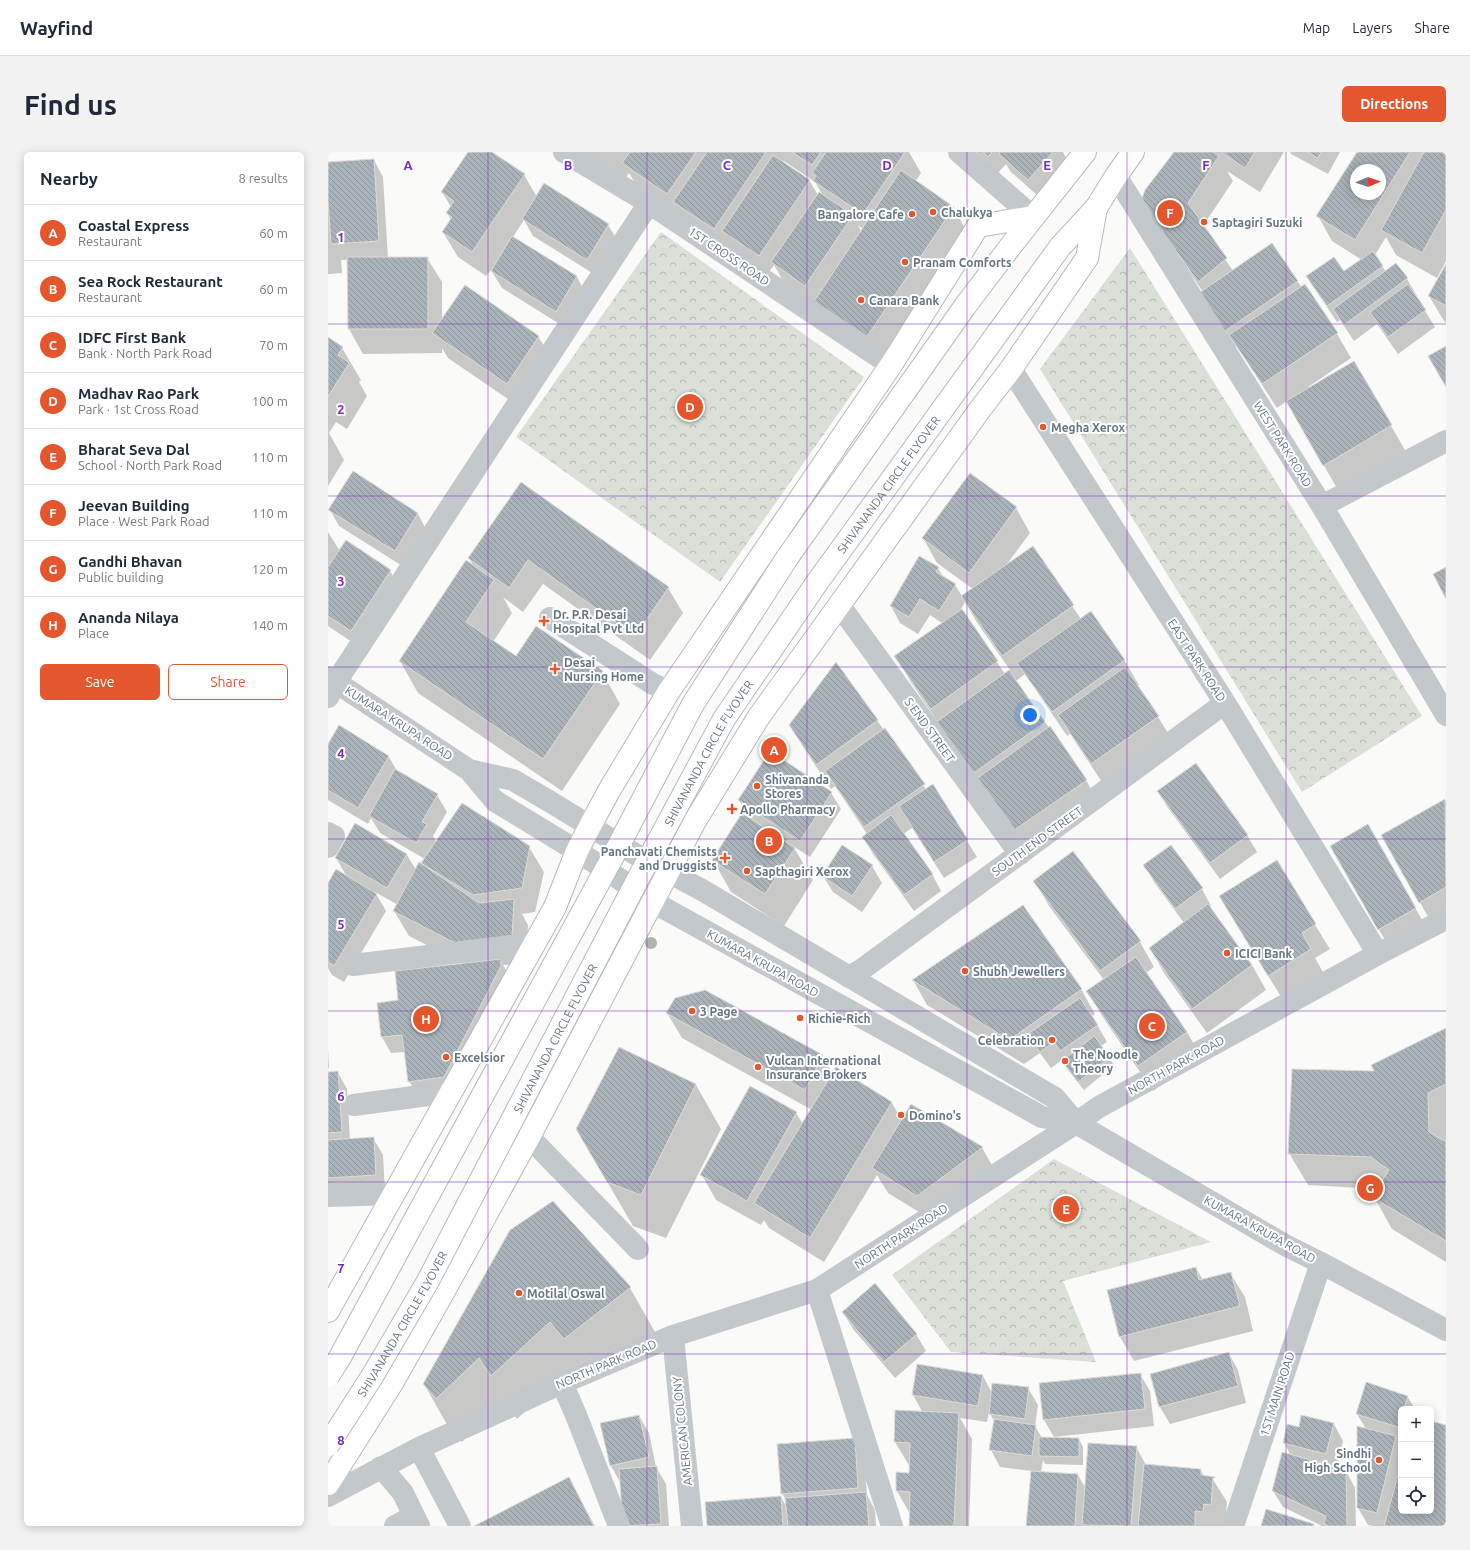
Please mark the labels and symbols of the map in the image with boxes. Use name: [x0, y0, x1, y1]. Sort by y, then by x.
text: A: [403, 158, 413, 172]
text: B: [564, 158, 573, 172]
text: C: [723, 158, 732, 172]
text: D: [882, 158, 892, 172]
text: E: [1043, 158, 1051, 172]
text: F: [1202, 158, 1210, 172]
north arrow: [1350, 164, 1386, 200]
pin: F: [1157, 198, 1183, 228]
place label: Chalukya: [941, 206, 993, 219]
marker: Chalukya: [928, 207, 938, 217]
place label: Bangalore Cafe: [817, 208, 904, 221]
marker: Bangalore Cafe: [907, 209, 917, 219]
place label: Saptagiri Suzuki: [1212, 216, 1302, 229]
marker: Saptagiri Suzuki: [1199, 217, 1209, 227]
street label: 1ST CROSS ROAD: [686, 224, 772, 288]
text: 1: [337, 230, 345, 244]
place label: Pranam Comforts: [913, 256, 1012, 269]
marker: Pranam Comforts: [900, 257, 910, 267]
place label: Canara Bank: [869, 294, 940, 307]
marker: Canara Bank: [856, 295, 866, 305]
pin: D: [677, 392, 703, 422]
street label: WEST PARK ROAD: [1251, 399, 1315, 489]
text: 2: [337, 402, 345, 416]
street label: SHIVANANDA CIRCLE FLYOVER: [834, 413, 942, 555]
place label: Megha Xerox: [1051, 421, 1125, 434]
marker: Megha Xerox: [1038, 422, 1048, 432]
text: 3: [337, 574, 345, 588]
place label: Dr. P.R. Desai Hospital Pvt Ltd: [553, 608, 644, 635]
marker: Dr. P.R. Desai Hospital Pvt Ltd: [538, 615, 550, 627]
street label: EAST PARK ROAD: [1166, 616, 1228, 704]
place label: Desai Nursing Home: [564, 656, 644, 683]
marker: Desai Nursing Home: [549, 663, 561, 675]
street label: SHIVANANDA CIRCLE FLYOVER: [661, 677, 755, 828]
street label: KUMARA KRUPA ROAD: [343, 683, 455, 763]
street label: S END STREET: [902, 695, 958, 765]
your location: [1020, 705, 1040, 725]
pin: A: [761, 735, 787, 765]
text: 4: [337, 746, 345, 760]
place label: Shivananda Stores: [765, 773, 829, 800]
marker: Shivananda Stores: [752, 781, 762, 791]
place label: Apollo Pharmacy: [740, 803, 836, 816]
marker: Apollo Pharmacy: [727, 804, 737, 814]
street label: SOUTH END STREET: [989, 804, 1085, 878]
pin: B: [756, 826, 782, 856]
place label: Panchavati Chemists and Druggists: [601, 845, 717, 872]
marker: Panchavati Chemists and Druggists: [720, 853, 730, 863]
place label: Sapthagiri Xerox: [755, 865, 849, 878]
marker: Sapthagiri Xerox: [742, 866, 752, 876]
text: 5: [337, 917, 345, 931]
street label: KUMARA KRUPA ROAD: [705, 927, 821, 999]
place label: ICICI Bank: [1235, 947, 1293, 960]
marker: ICICI Bank: [1222, 948, 1232, 958]
street label: SHIVANANDA CIRCLE FLYOVER: [511, 961, 599, 1115]
place label: Shubh Jewellers: [973, 965, 1065, 978]
marker: Shubh Jewellers: [960, 966, 970, 976]
pin: H: [413, 1004, 439, 1034]
place label: 3 Page: [700, 1005, 738, 1018]
marker: 3 Page: [687, 1006, 697, 1016]
pin: C: [1139, 1011, 1165, 1041]
place label: Richie-Rich: [808, 1012, 870, 1025]
marker: Richie-Rich: [795, 1013, 805, 1023]
street label: NORTH PARK ROAD: [1126, 1033, 1226, 1097]
place label: Celebration: [978, 1034, 1044, 1047]
marker: Celebration: [1047, 1035, 1057, 1045]
place label: The Noodle Theory: [1073, 1048, 1138, 1075]
place label: Excelsior: [454, 1051, 505, 1064]
marker: Excelsior: [441, 1052, 451, 1062]
place label: Vulcan International Insurance Brokers: [766, 1054, 881, 1081]
marker: The Noodle Theory: [1060, 1056, 1070, 1066]
marker: Vulcan International Insurance Brokers: [753, 1062, 763, 1072]
text: 6: [337, 1089, 345, 1103]
place label: Domino's: [909, 1109, 962, 1122]
marker: Domino's: [896, 1110, 906, 1120]
pin: G: [1357, 1173, 1383, 1203]
street label: KUMARA KRUPA ROAD: [1202, 1193, 1318, 1265]
pin: E: [1053, 1194, 1079, 1224]
street label: NORTH PARK ROAD: [852, 1201, 950, 1271]
street label: SHIVANANDA CIRCLE FLYOVER: [354, 1248, 449, 1399]
text: 7: [337, 1261, 345, 1275]
place label: Motilal Oswal: [527, 1287, 605, 1300]
marker: Motilal Oswal: [514, 1288, 524, 1298]
street label: NORTH PARK ROAD: [554, 1337, 658, 1391]
street label: 1ST MAIN ROAD: [1257, 1350, 1297, 1438]
street label: AMERICAN COLONY: [670, 1376, 694, 1486]
text: 8: [337, 1433, 345, 1447]
place label: Sindhi High School: [1304, 1447, 1371, 1474]
marker: Sindhi High School: [1374, 1455, 1384, 1465]

